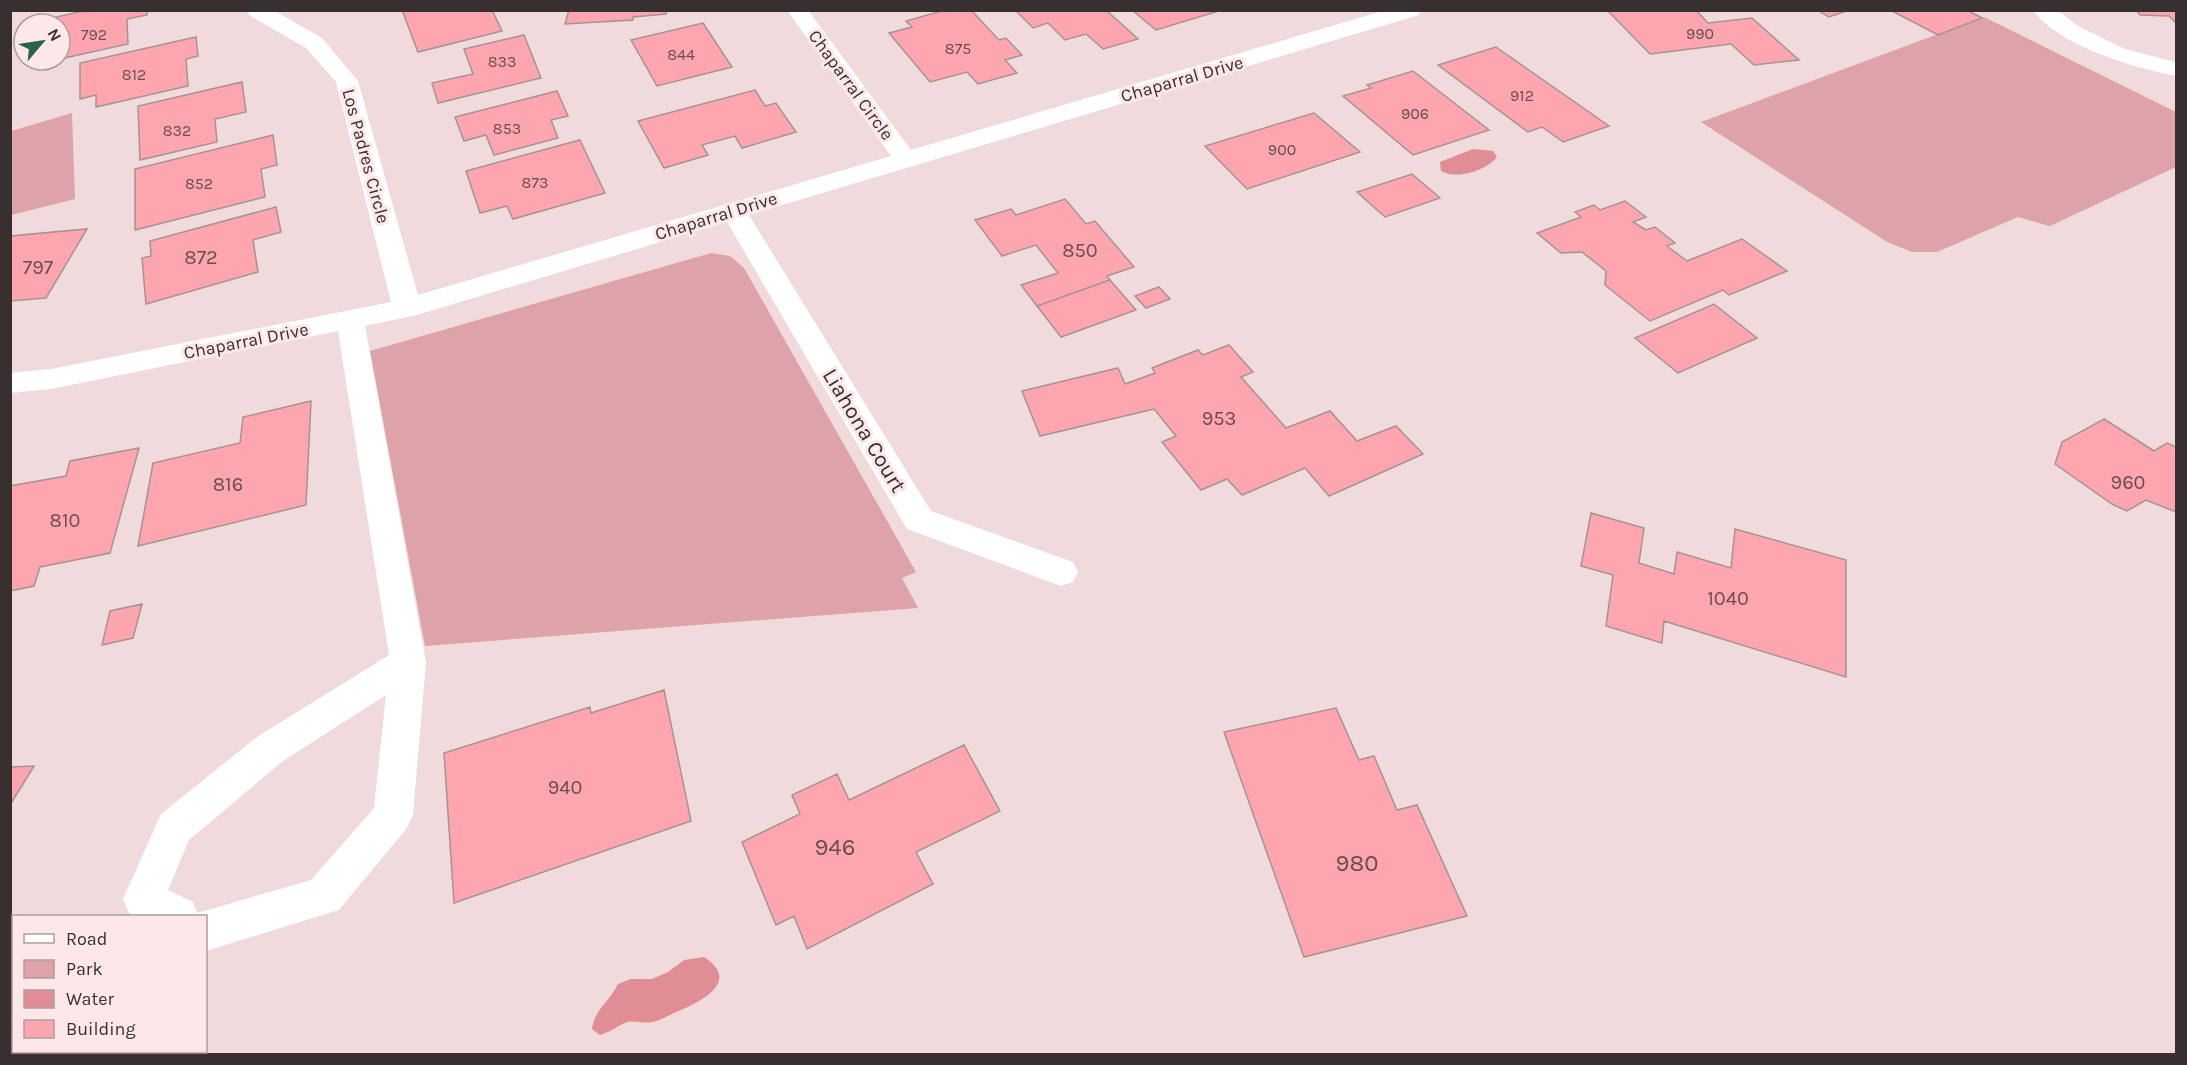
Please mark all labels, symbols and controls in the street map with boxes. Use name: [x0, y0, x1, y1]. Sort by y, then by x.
north arrow: [12, 12, 72, 72]
house number: 990: [1686, 24, 1714, 43]
text: N: [44, 25, 66, 45]
house number: 792: [81, 25, 107, 44]
street label: Chaparral Circle: [804, 26, 898, 144]
house number: 875: [945, 39, 971, 58]
house number: 844: [667, 45, 695, 64]
street label: Chaparral Drive: [1118, 51, 1246, 107]
house number: 833: [488, 52, 516, 71]
house number: 812: [122, 65, 146, 84]
street label: Los Padres Circle: [337, 86, 395, 226]
house number: 912: [1510, 86, 1534, 105]
house number: 906: [1401, 104, 1429, 123]
house number: 853: [493, 119, 521, 138]
house number: 832: [163, 121, 191, 140]
house number: 900: [1268, 140, 1296, 159]
house number: 873: [522, 173, 548, 192]
house number: 852: [185, 174, 213, 193]
street label: Chaparral Drive: [652, 187, 780, 245]
house number: 850: [1062, 239, 1098, 262]
house number: 872: [184, 246, 218, 269]
house number: 797: [23, 256, 54, 279]
street label: Chaparral Drive: [182, 318, 310, 364]
street label: Liahona Court: [817, 364, 911, 497]
house number: 953: [1202, 407, 1236, 430]
house number: 960: [2111, 471, 2145, 494]
house number: 816: [213, 473, 243, 496]
house number: 810: [50, 509, 80, 532]
house number: 1040: [1707, 587, 1749, 610]
house number: 940: [548, 776, 582, 799]
house number: 946: [814, 833, 856, 861]
house number: 980: [1336, 849, 1378, 877]
legend: [12, 915, 207, 1053]
text: Road: [66, 928, 107, 950]
text: Park: [66, 958, 103, 980]
text: Water: [66, 988, 114, 1010]
text: Building: [66, 1018, 136, 1040]

